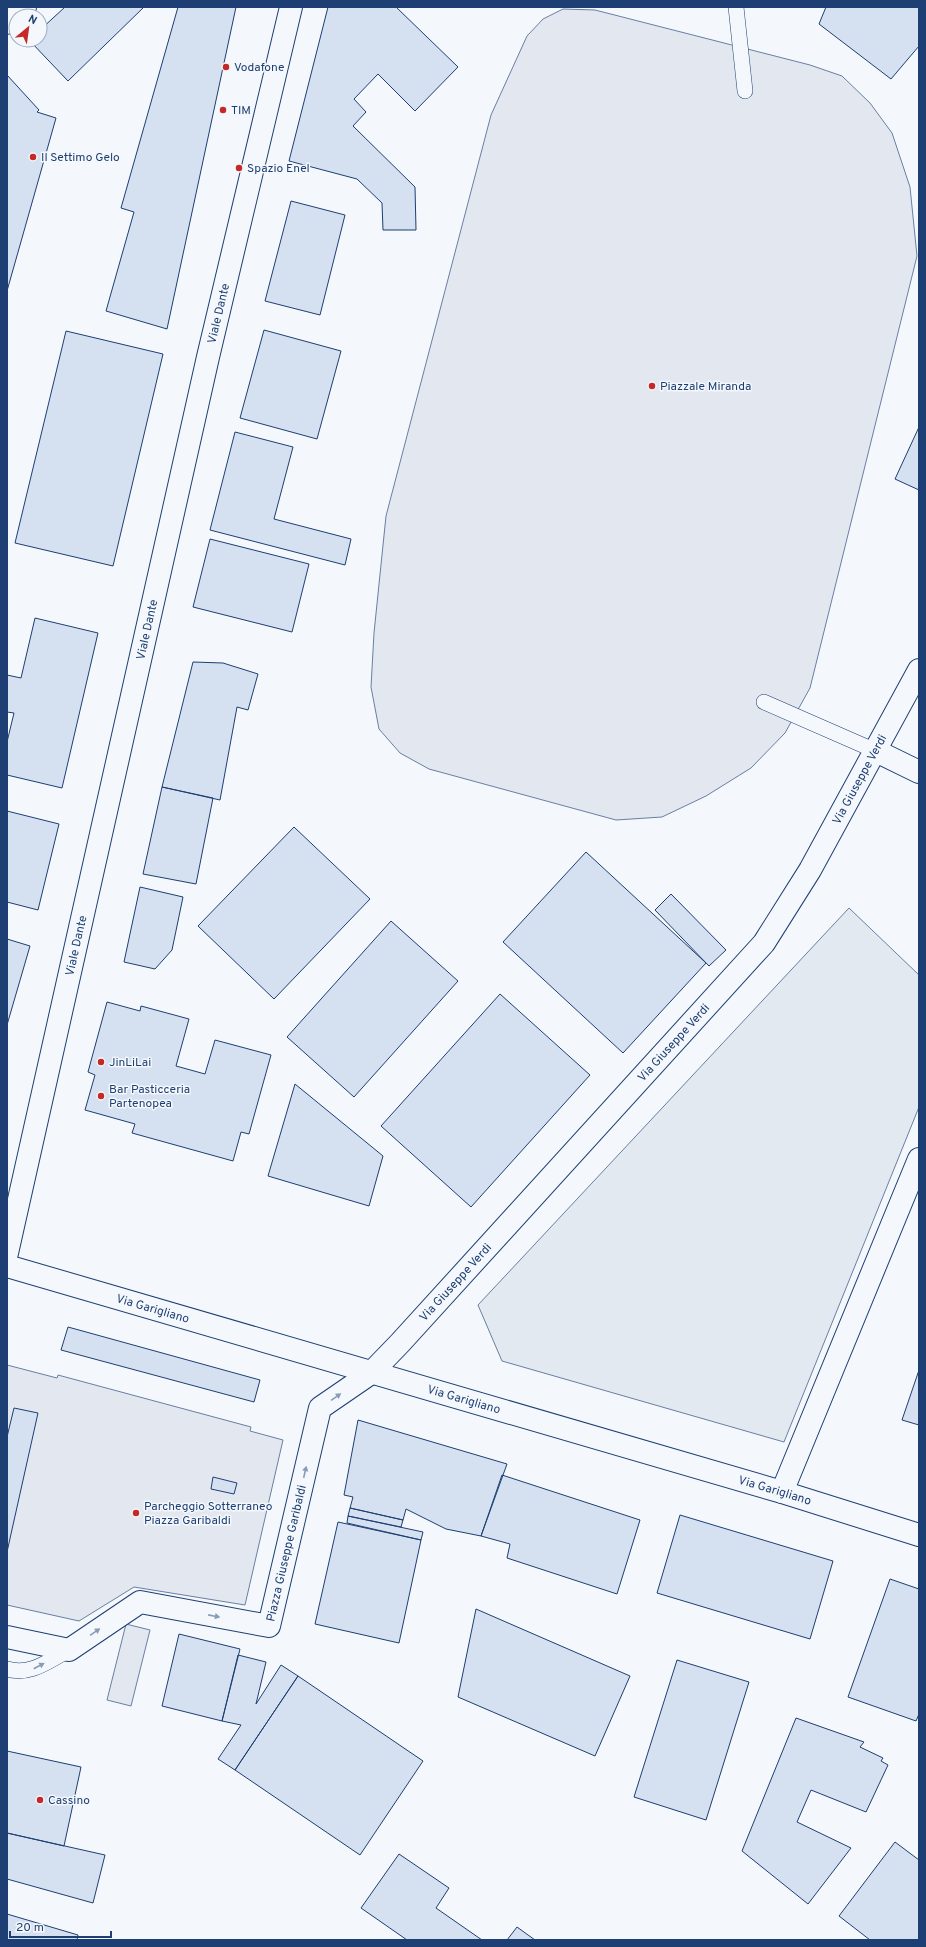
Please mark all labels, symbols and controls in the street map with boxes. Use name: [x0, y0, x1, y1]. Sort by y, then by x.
north arrow: [8, 8, 48, 48]
text: N: [26, 12, 39, 28]
place label: Vodafone: [234, 60, 284, 76]
marker: Vodafone: [221, 62, 231, 72]
place label: TIM: [231, 103, 251, 119]
marker: TIM: [218, 105, 228, 115]
place label: Il Settimo Gelo: [41, 150, 120, 166]
marker: Il Settimo Gelo: [28, 152, 38, 162]
place label: Spazio Enel: [247, 161, 310, 177]
marker: Spazio Enel: [234, 163, 244, 173]
street label: Viale Dante: [204, 282, 234, 346]
place label: Piazzale Miranda: [660, 379, 751, 395]
marker: Piazzale Miranda: [647, 381, 657, 391]
street label: Viale Dante: [133, 598, 162, 662]
street label: Via Giuseppe Verdi: [829, 732, 891, 828]
street label: Viale Dante: [62, 914, 91, 978]
street label: Via Giuseppe Verdi: [635, 1001, 714, 1086]
place label: JinLiLai: [109, 1055, 151, 1071]
marker: JinLiLai: [96, 1057, 106, 1067]
place label: Bar Pasticceria Partenopea: [109, 1082, 190, 1112]
marker: Bar Pasticceria Partenopea: [96, 1091, 106, 1101]
street label: Via Giuseppe Verdi: [416, 1240, 496, 1325]
street label: Via Garigliano: [114, 1291, 191, 1328]
street label: Via Garigliano: [425, 1382, 502, 1419]
one-way arrow: [330, 1393, 341, 1401]
one-way arrow: [302, 1466, 308, 1478]
street label: Via Garigliano: [736, 1473, 813, 1510]
street label: Piazza Giuseppe Garibaldi: [263, 1483, 311, 1623]
place label: Parcheggio Sotterraneo Piazza Garibaldi: [144, 1499, 273, 1529]
marker: Parcheggio Sotterraneo Piazza Garibaldi: [131, 1508, 141, 1518]
one-way arrow: [208, 1613, 221, 1619]
one-way arrow: [90, 1628, 100, 1636]
one-way arrow: [33, 1663, 45, 1669]
place label: Cassino: [48, 1793, 90, 1809]
marker: Cassino: [35, 1795, 45, 1805]
scale bar: [10, 1913, 111, 1939]
text: 20 m: [16, 1920, 44, 1936]

